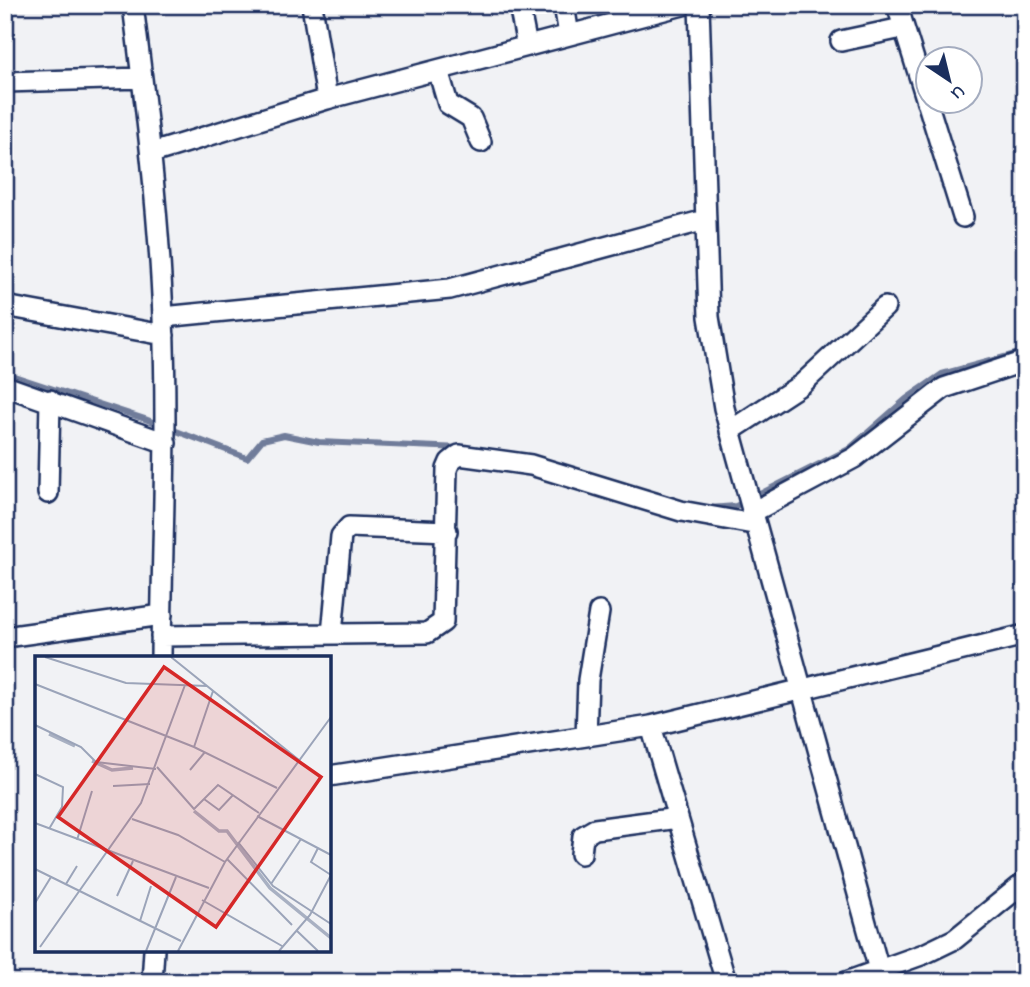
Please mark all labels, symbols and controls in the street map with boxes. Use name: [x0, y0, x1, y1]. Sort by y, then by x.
north arrow: [914, 46, 984, 116]
text: U: [945, 77, 970, 106]
inset map: [35, 656, 331, 952]

